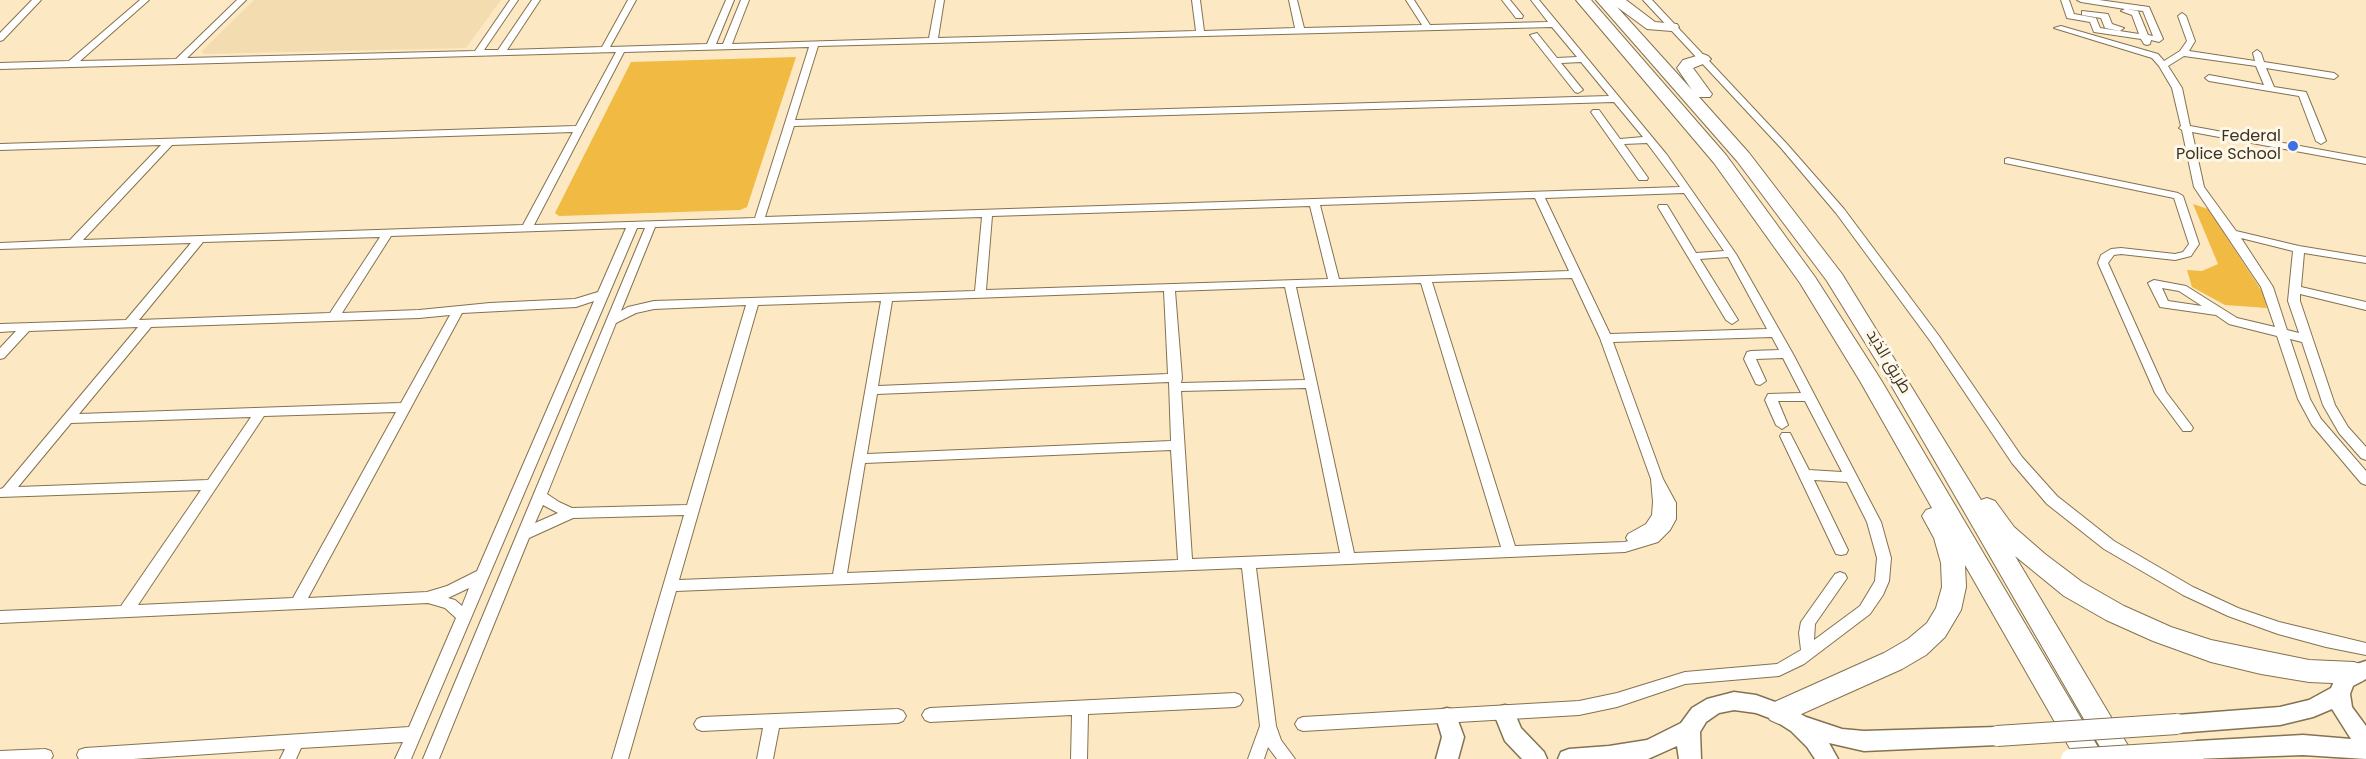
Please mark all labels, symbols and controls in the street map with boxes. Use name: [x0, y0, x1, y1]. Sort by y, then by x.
place label: Federal Police School: [2176, 127, 2281, 165]
marker: Federal Police School: [2286, 139, 2300, 153]
street label: طريق الذيد: [1862, 327, 1914, 397]

